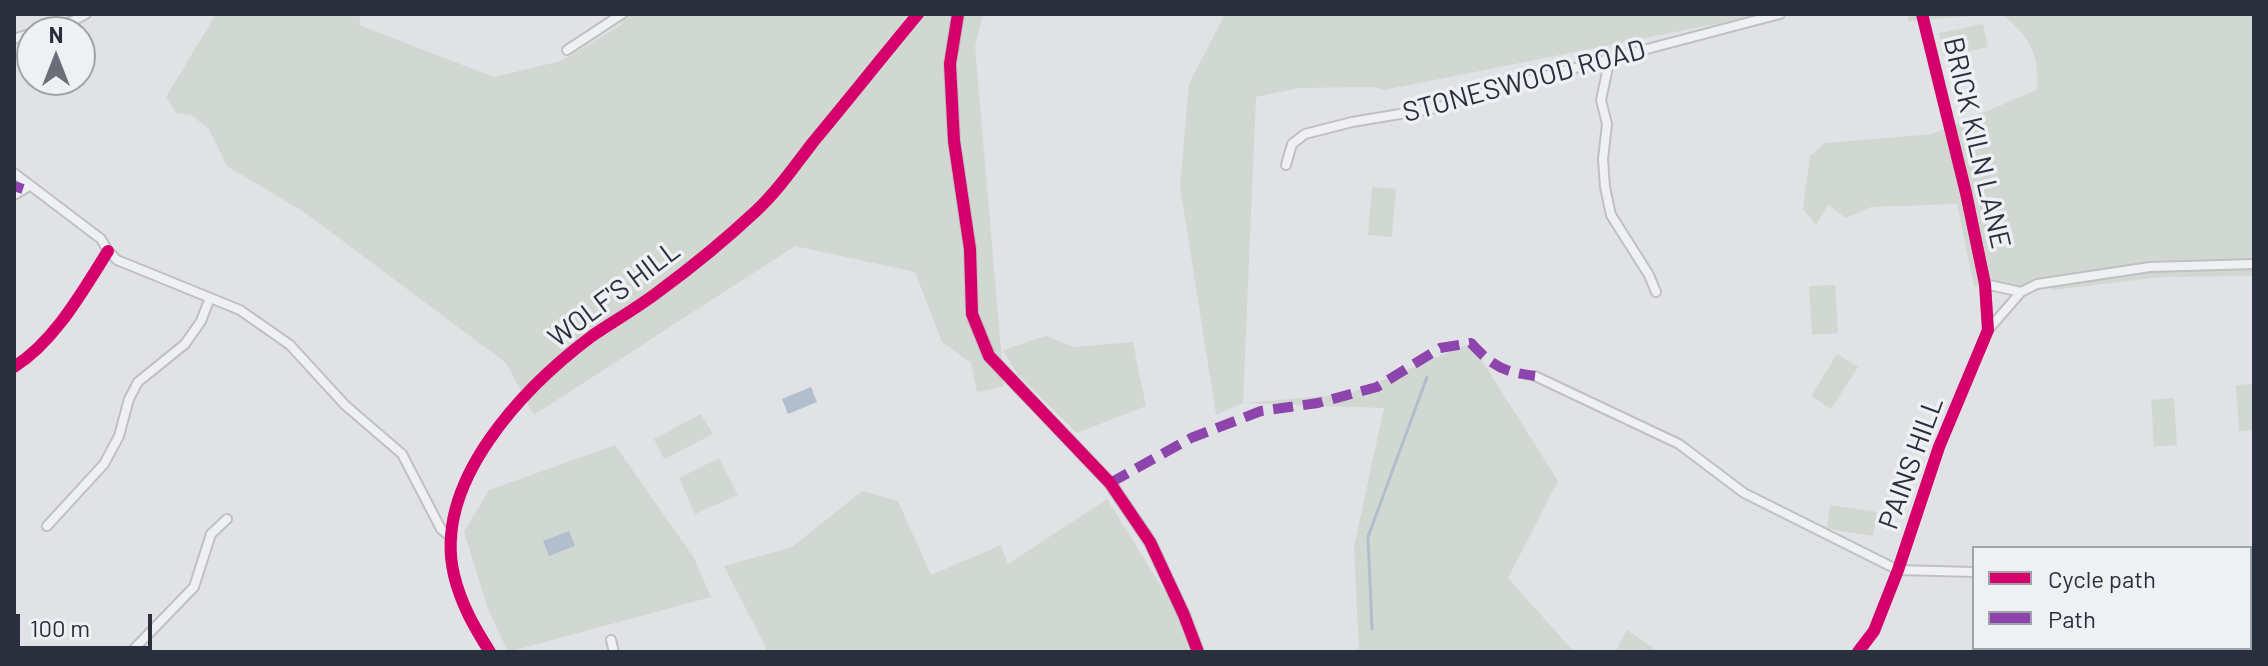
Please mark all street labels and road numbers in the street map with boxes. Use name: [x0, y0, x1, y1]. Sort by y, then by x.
street label: STONESWOOD ROAD: [1399, 32, 1649, 130]
street label: BRICK KILN LANE: [1936, 34, 2018, 252]
street label: WOLF'S HILL: [542, 234, 686, 354]
street label: PAINS HILL: [1872, 392, 1950, 534]

